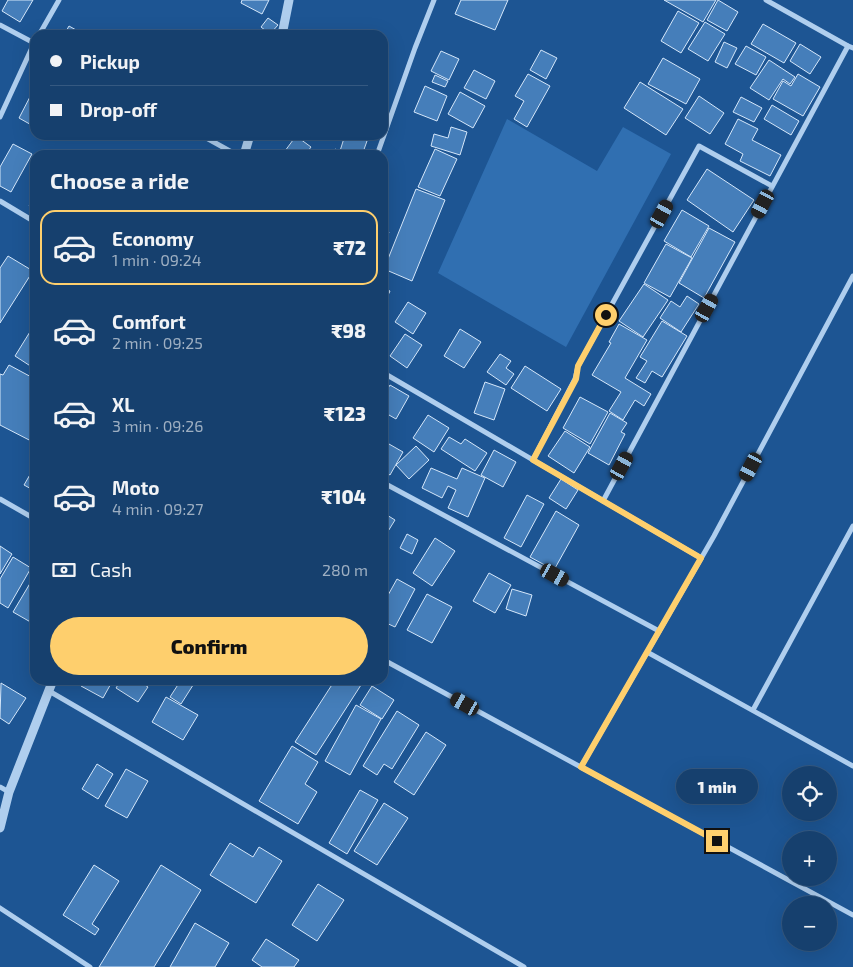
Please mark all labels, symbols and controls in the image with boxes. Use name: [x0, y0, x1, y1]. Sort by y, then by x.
text: Pickup: [80, 50, 140, 73]
text: Drop-off: [80, 98, 157, 121]
text: Choose a ride: [50, 167, 189, 193]
car: [749, 187, 776, 221]
car: [648, 197, 675, 231]
icon: car: [52, 225, 97, 270]
text: Economy: [112, 227, 194, 250]
text: ₹72: [333, 236, 366, 259]
text: 1 min · 09:24: [112, 250, 202, 269]
car: [693, 291, 720, 325]
route start: [595, 304, 617, 326]
icon: car: [52, 308, 97, 353]
text: Comfort: [112, 310, 186, 333]
text: ₹98: [331, 319, 366, 342]
text: 2 min · 09:25: [112, 333, 203, 352]
icon: car: [52, 391, 97, 436]
text: XL: [112, 393, 134, 416]
text: ₹123: [324, 402, 366, 425]
text: 3 min · 09:26: [112, 416, 203, 435]
car: [608, 449, 635, 483]
car: [737, 450, 764, 484]
icon: car: [52, 474, 97, 519]
text: Moto: [112, 476, 160, 499]
text: ₹104: [321, 485, 366, 508]
text: 4 min · 09:27: [112, 499, 203, 518]
icon: cash: [50, 556, 78, 584]
text: Cash: [90, 558, 132, 581]
text: 280 m: [322, 560, 368, 579]
car: [538, 561, 571, 589]
button: Confirm: [50, 617, 368, 675]
car: [448, 690, 481, 718]
map controls: [782, 766, 837, 951]
button: locate: [782, 766, 837, 821]
callout: 1 min: [676, 768, 758, 804]
text: 1 min: [697, 777, 737, 796]
route end: [706, 830, 728, 852]
button: +: [782, 831, 837, 886]
button: −: [782, 896, 837, 951]

